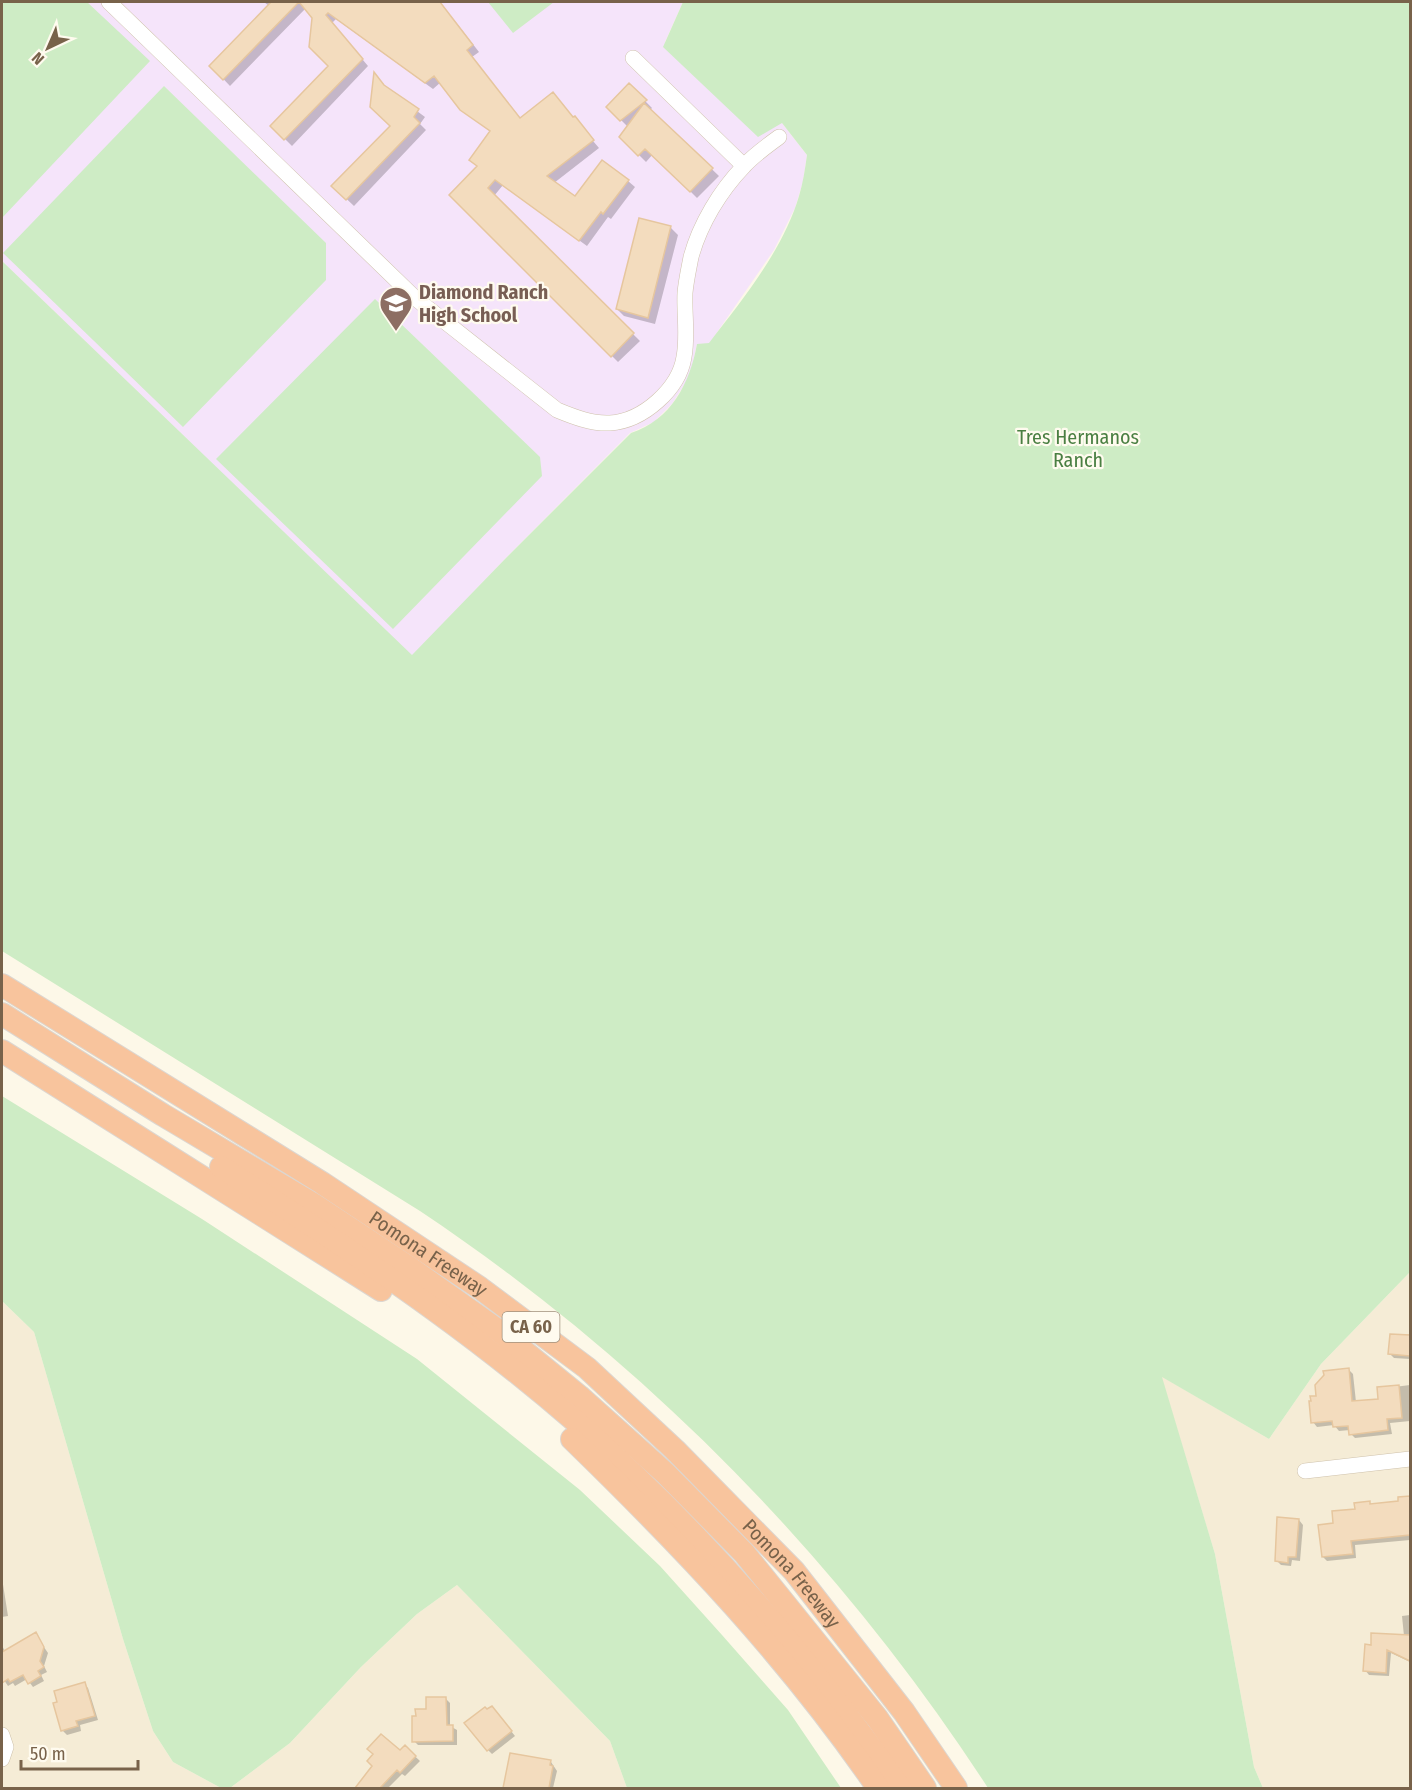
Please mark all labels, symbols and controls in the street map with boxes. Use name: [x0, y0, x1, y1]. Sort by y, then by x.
north arrow: [18, 18, 78, 78]
text: N: [28, 48, 48, 69]
place label: Diamond Ranch High School: [419, 280, 548, 327]
school or university icon: Diamond Ranch High School: [378, 285, 414, 332]
park label: Tres Hermanos Ranch: [1017, 425, 1139, 472]
street label: Pomona Freeway: [365, 1206, 492, 1302]
road number: CA 60: [502, 1312, 560, 1342]
street label: Pomona Freeway: [738, 1514, 846, 1633]
scale bar: [21, 1733, 138, 1771]
text: 50 m: [30, 1743, 66, 1765]

